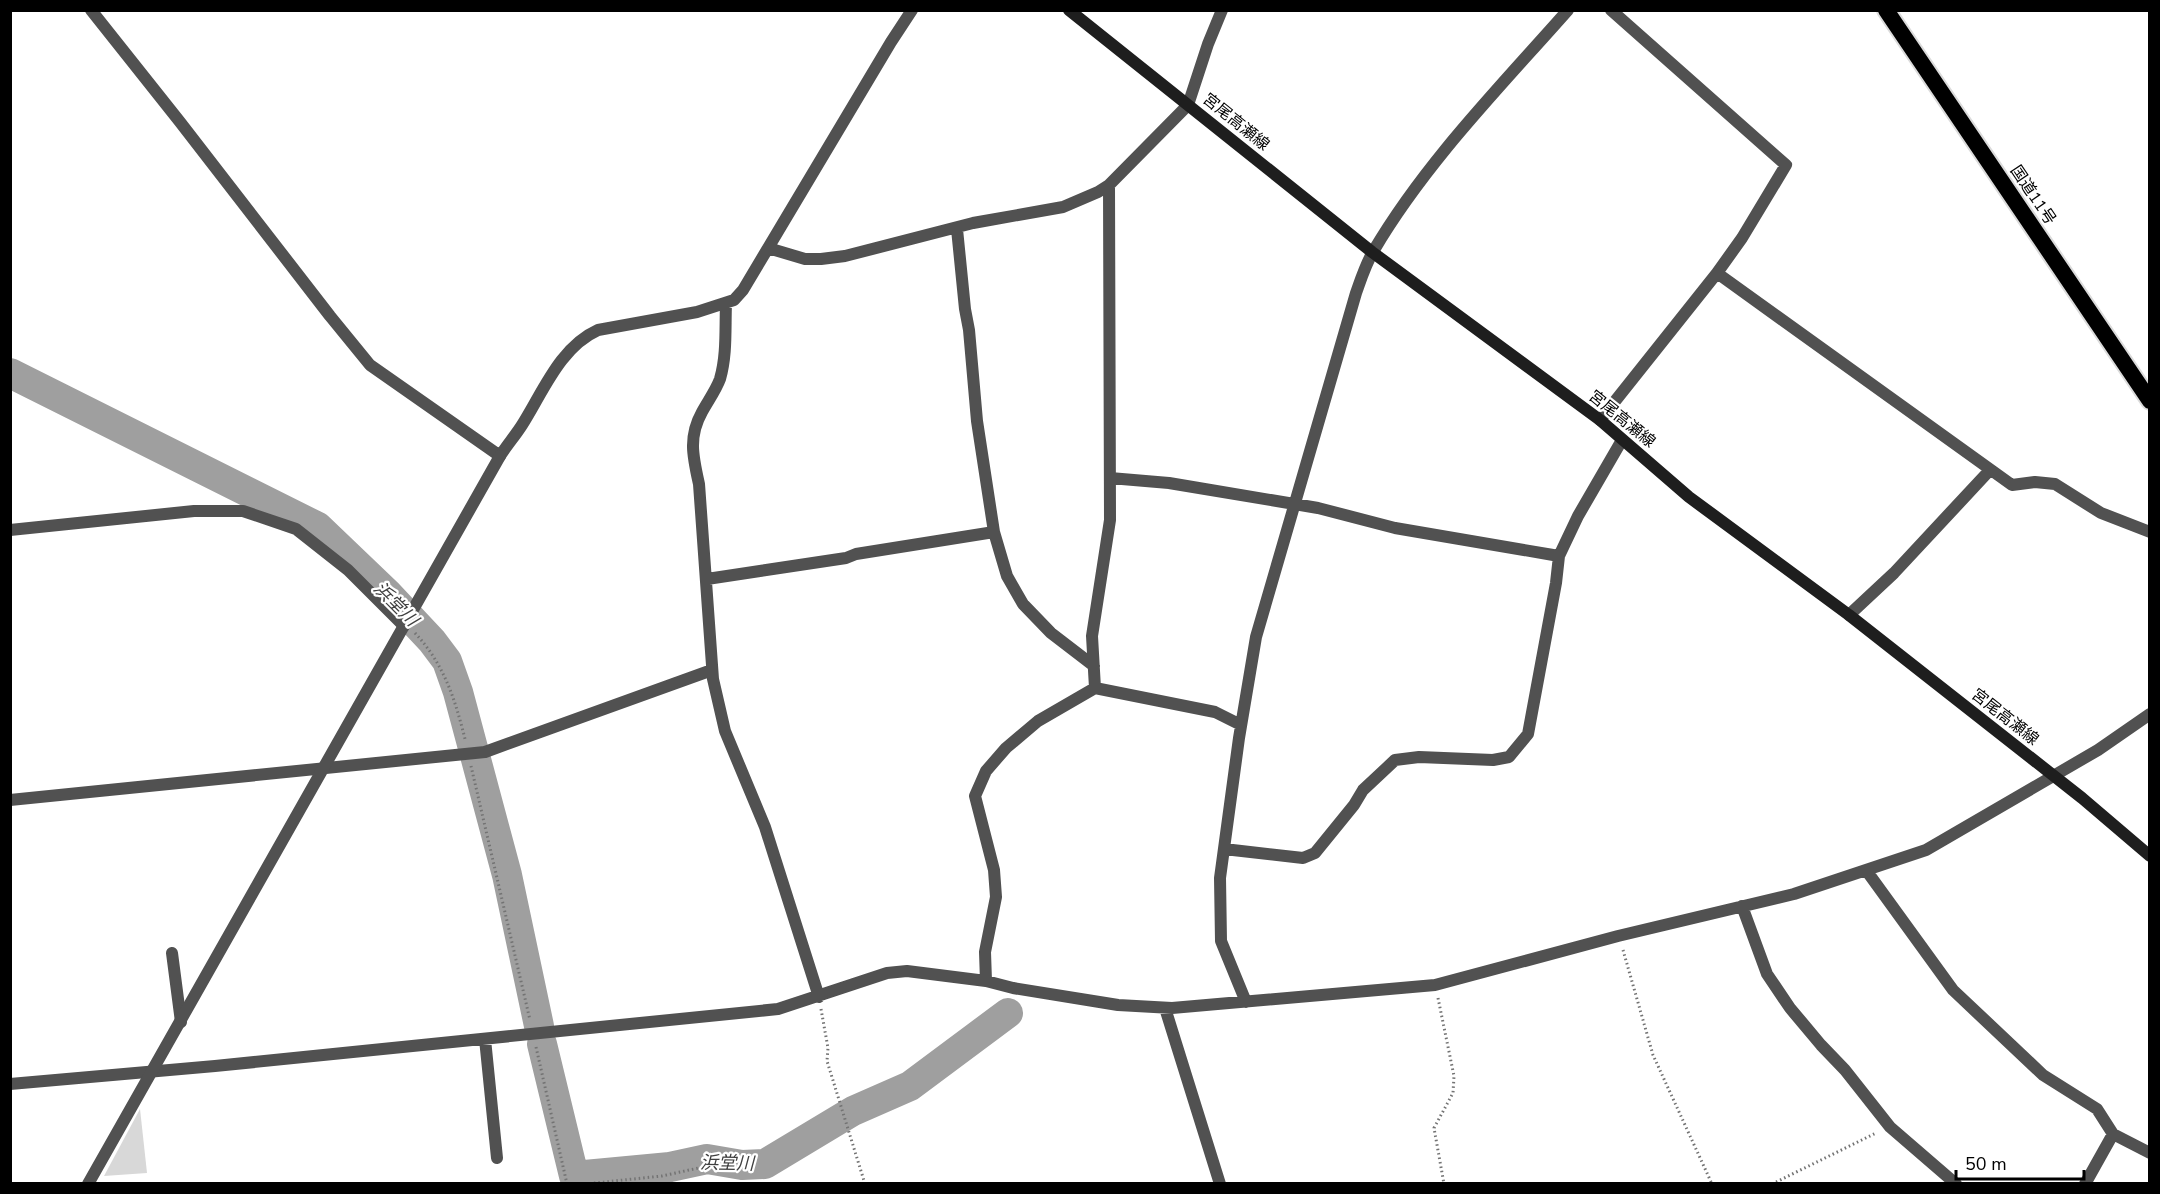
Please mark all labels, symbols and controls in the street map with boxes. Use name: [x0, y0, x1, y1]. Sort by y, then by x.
street label: 宮尾高瀬線: [1198, 88, 1274, 156]
street label: 国道11号: [2005, 161, 2061, 229]
street label: 宮尾高瀬線: [1584, 385, 1660, 453]
water label: 浜堂川: [368, 576, 425, 633]
street label: 宮尾高瀬線: [1967, 684, 2043, 750]
scale bar: [1956, 1143, 2084, 1181]
water label: 浜堂川: [700, 1151, 756, 1176]
text: 50 m: [1965, 1152, 2007, 1176]

